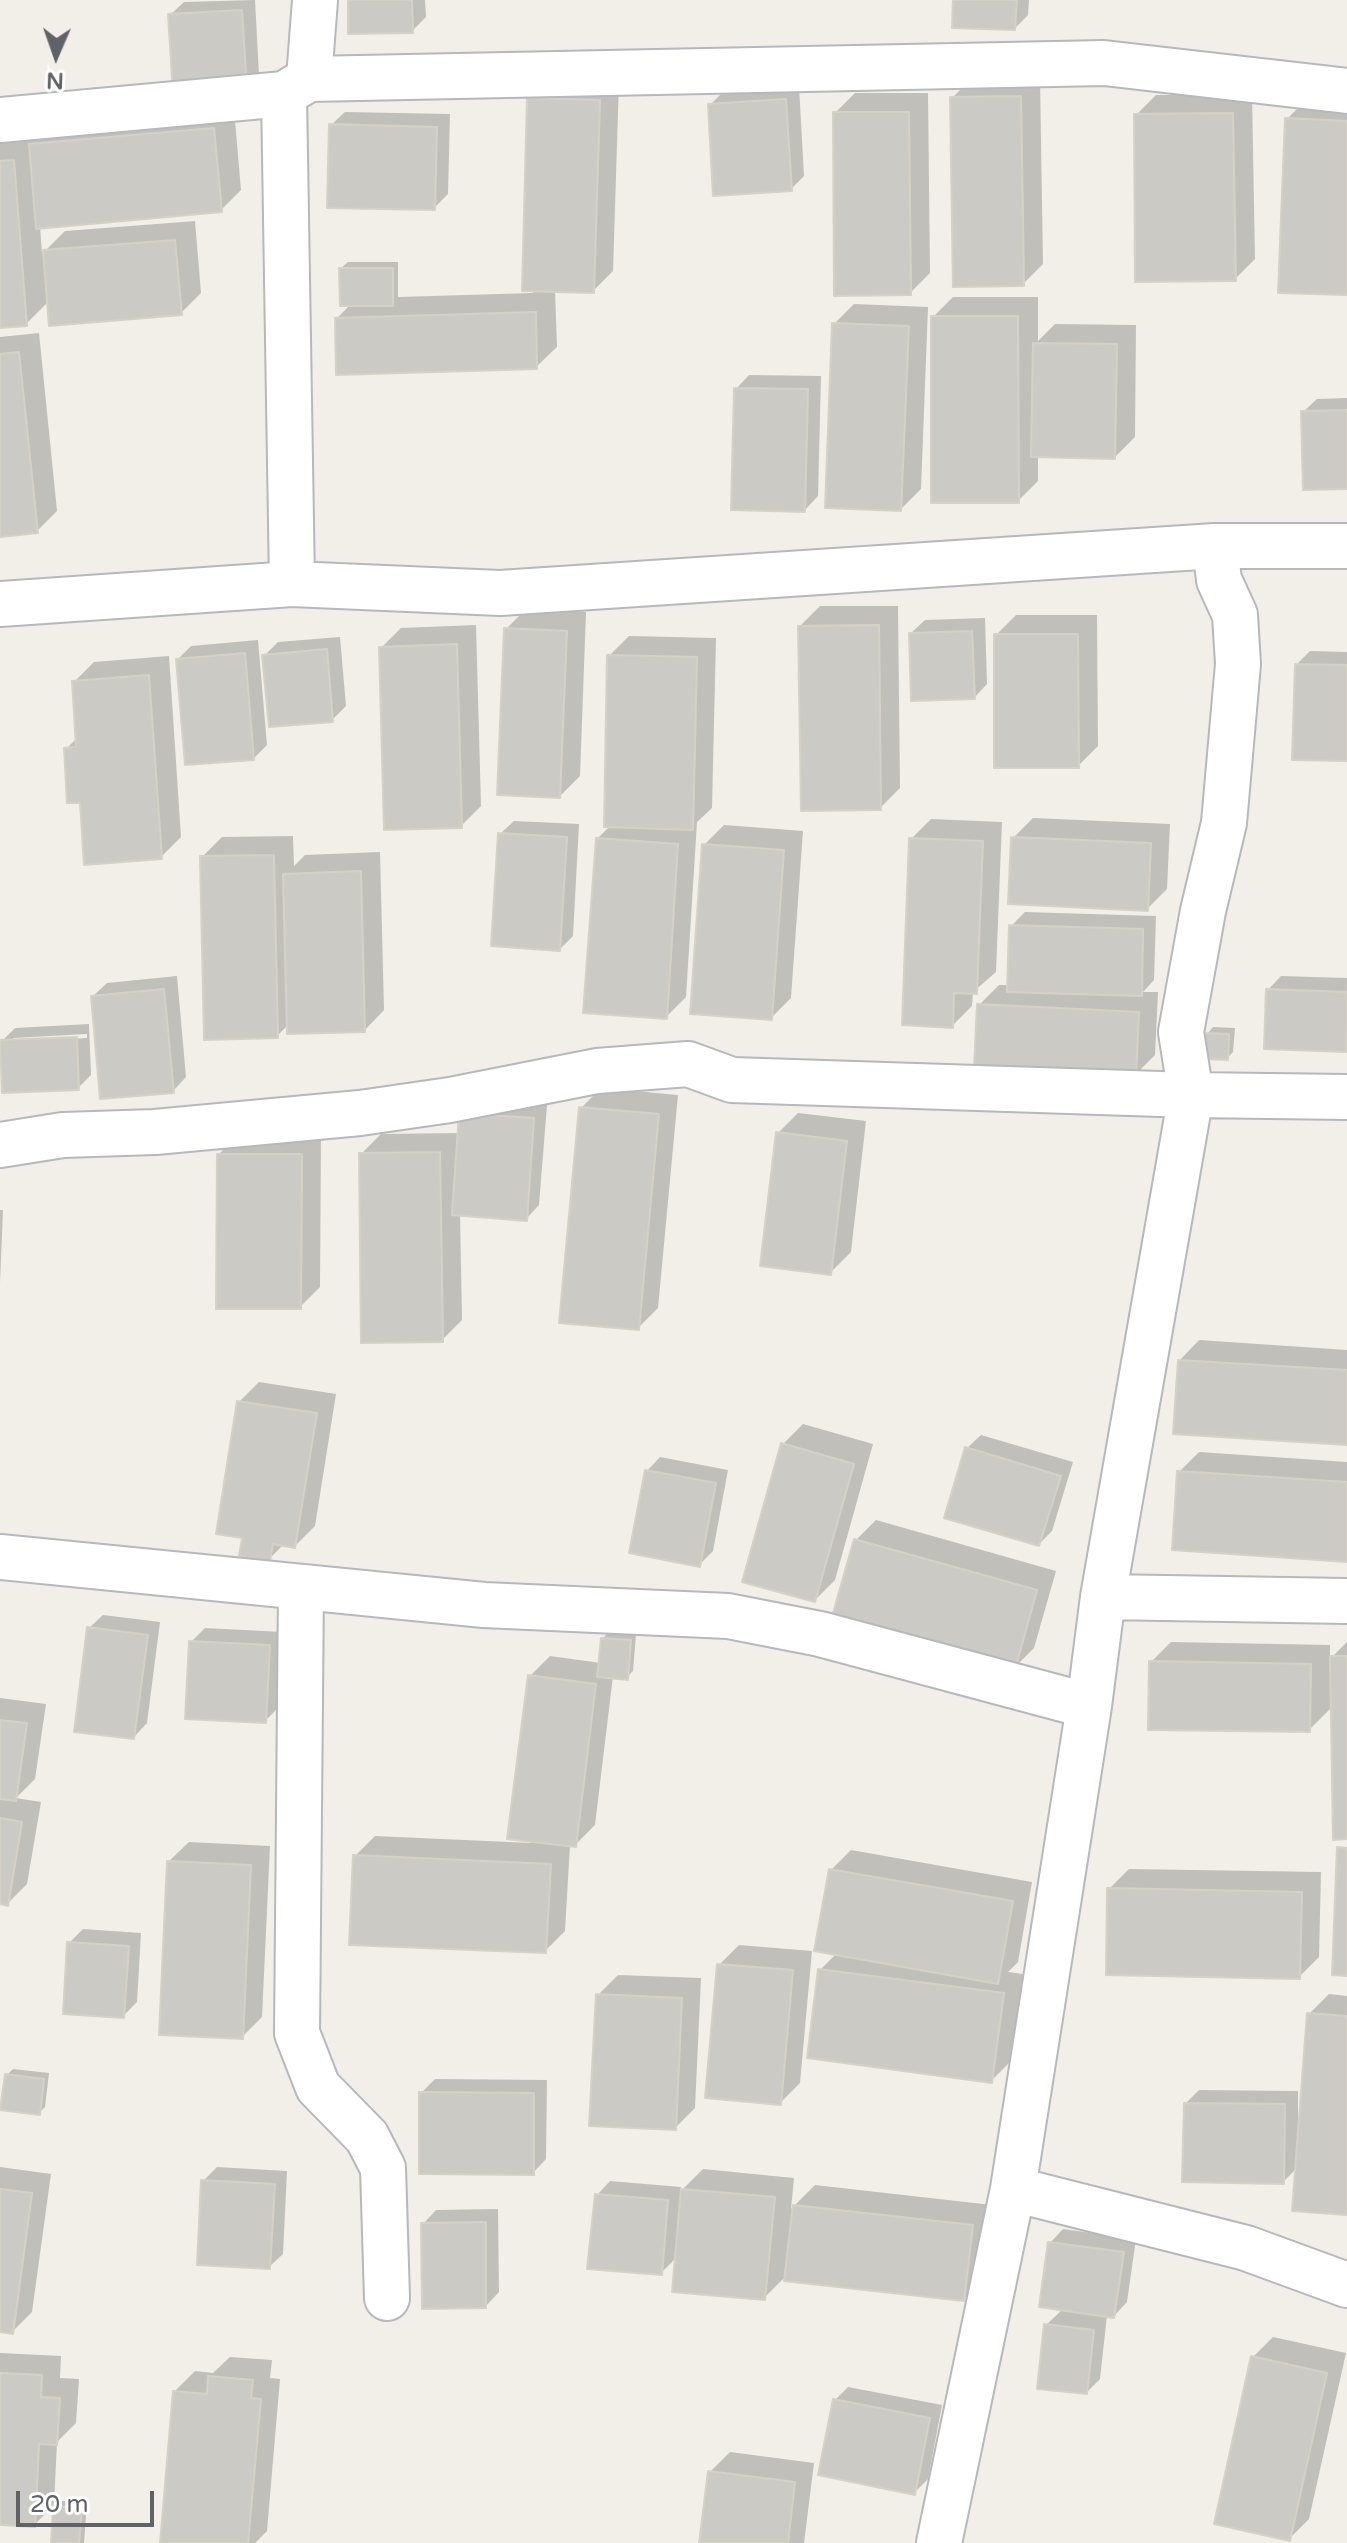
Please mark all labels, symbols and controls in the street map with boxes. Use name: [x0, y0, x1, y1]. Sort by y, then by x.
north arrow: [16, 16, 96, 96]
text: N: [46, 67, 64, 93]
scale bar: [20, 2475, 158, 2525]
text: 20 m: [30, 2490, 88, 2519]

